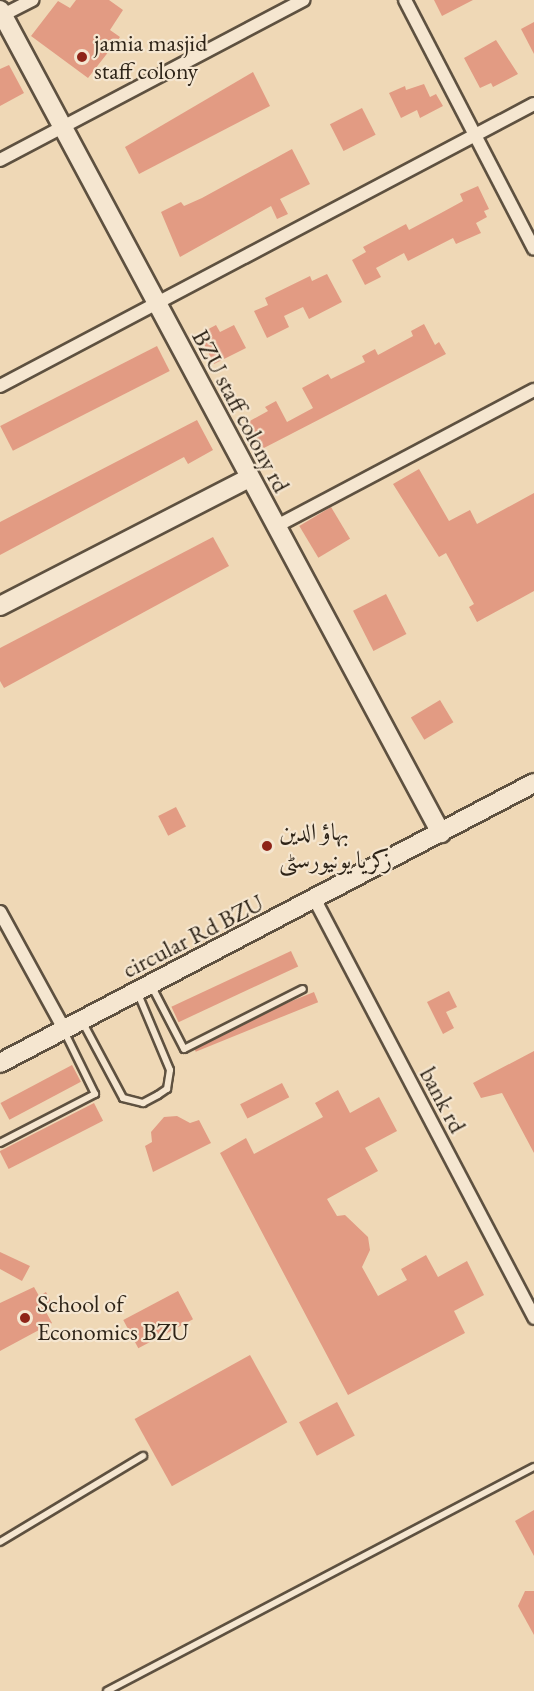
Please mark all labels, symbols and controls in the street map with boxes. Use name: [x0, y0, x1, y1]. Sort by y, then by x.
place label: jamia masjid staff colony: [94, 29, 207, 85]
marker: jamia masjid staff colony: [75, 50, 89, 64]
street label: BZU staff colony rd: [186, 325, 296, 497]
place label: بہاؤ الدین زکریا یونیورسٹی: [279, 818, 392, 874]
marker: بہاؤ الدین زکریا یونیورسٹی: [260, 839, 274, 853]
street label: circular Rd BZU: [118, 888, 268, 984]
street label: bank rd: [414, 1062, 472, 1138]
place label: School of Economics BZU: [37, 1290, 189, 1346]
marker: School of Economics BZU: [18, 1311, 32, 1325]

